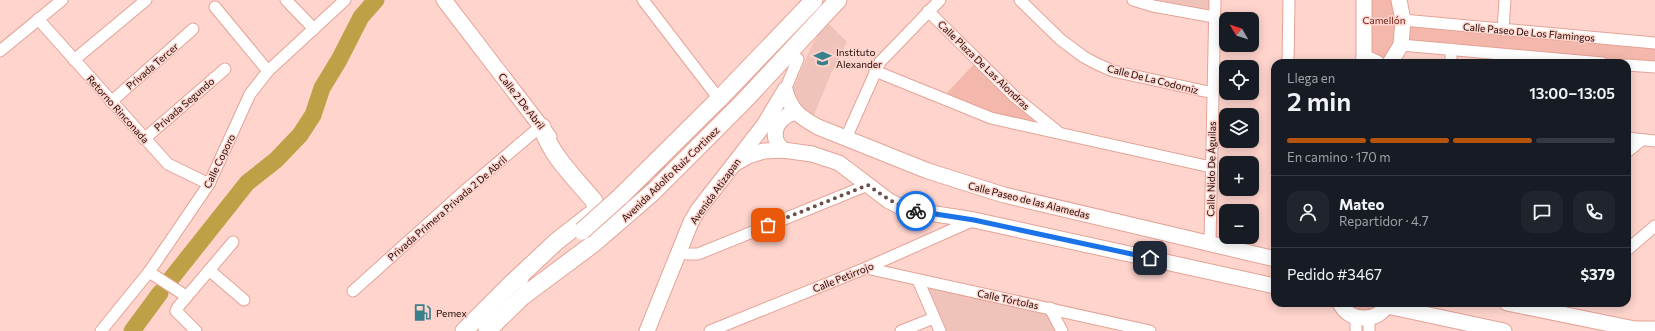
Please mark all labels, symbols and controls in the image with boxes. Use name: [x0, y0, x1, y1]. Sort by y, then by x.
north arrow: [1219, 12, 1259, 52]
map controls: [1219, 12, 1259, 244]
park label: Camellón: [1363, 14, 1405, 26]
street label: Calle Plaza De Las Alondras: [936, 18, 1033, 112]
street label: Calle Paseo De Los Flamingos: [1462, 20, 1596, 44]
street label: Privada Tercer: [124, 40, 180, 92]
place label: Instituto Alexander: [836, 46, 882, 70]
school or university icon: Instituto Alexander: [813, 48, 833, 68]
button: locate: [1219, 60, 1259, 100]
street label: Calle De La Codorniz: [1106, 62, 1200, 96]
street label: Calle 2 De Abril: [496, 70, 548, 132]
text: Llega en: [1287, 70, 1335, 86]
street label: Retorno Rinconada: [84, 73, 152, 145]
street label: Privada Segundo: [152, 75, 216, 133]
text: 13:00–13:05: [1529, 84, 1615, 102]
text: 2 min: [1287, 85, 1351, 116]
button: layers: [1219, 108, 1259, 148]
street label: Calle Nido De Águilas: [1204, 121, 1218, 217]
street label: Avenida Adolfo Ruiz Cortinez: [618, 124, 722, 224]
street label: Calle Coporo: [201, 132, 237, 190]
text: En camino · 170 m: [1287, 149, 1391, 165]
street label: Privada Primera Privada 2 De Abril: [385, 153, 509, 263]
street label: Avenida Atizapan: [687, 156, 743, 226]
button: +: [1219, 156, 1259, 196]
street label: Calle Paseo de las Alamedas: [967, 179, 1092, 221]
courier: [896, 191, 936, 231]
button: person: [1287, 191, 1329, 233]
button: chat: [1521, 191, 1563, 233]
button: phone: [1573, 191, 1615, 233]
text: Mateo: [1339, 195, 1384, 213]
icon: bike: [905, 200, 927, 222]
button: −: [1219, 204, 1259, 244]
pin: [751, 208, 785, 242]
text: Repartidor · 4.7: [1339, 213, 1429, 229]
icon: bag: [757, 214, 779, 236]
pin: [1133, 241, 1167, 275]
icon: home: [1139, 247, 1161, 269]
street label: Calle Petirrojo: [811, 259, 875, 295]
text: Pedido #3467: [1287, 265, 1382, 283]
text: $379: [1580, 265, 1615, 283]
street label: Calle Tórtolas: [976, 287, 1040, 311]
fuel station icon: Pemex: [413, 303, 433, 323]
place label: Pemex: [436, 307, 467, 319]

